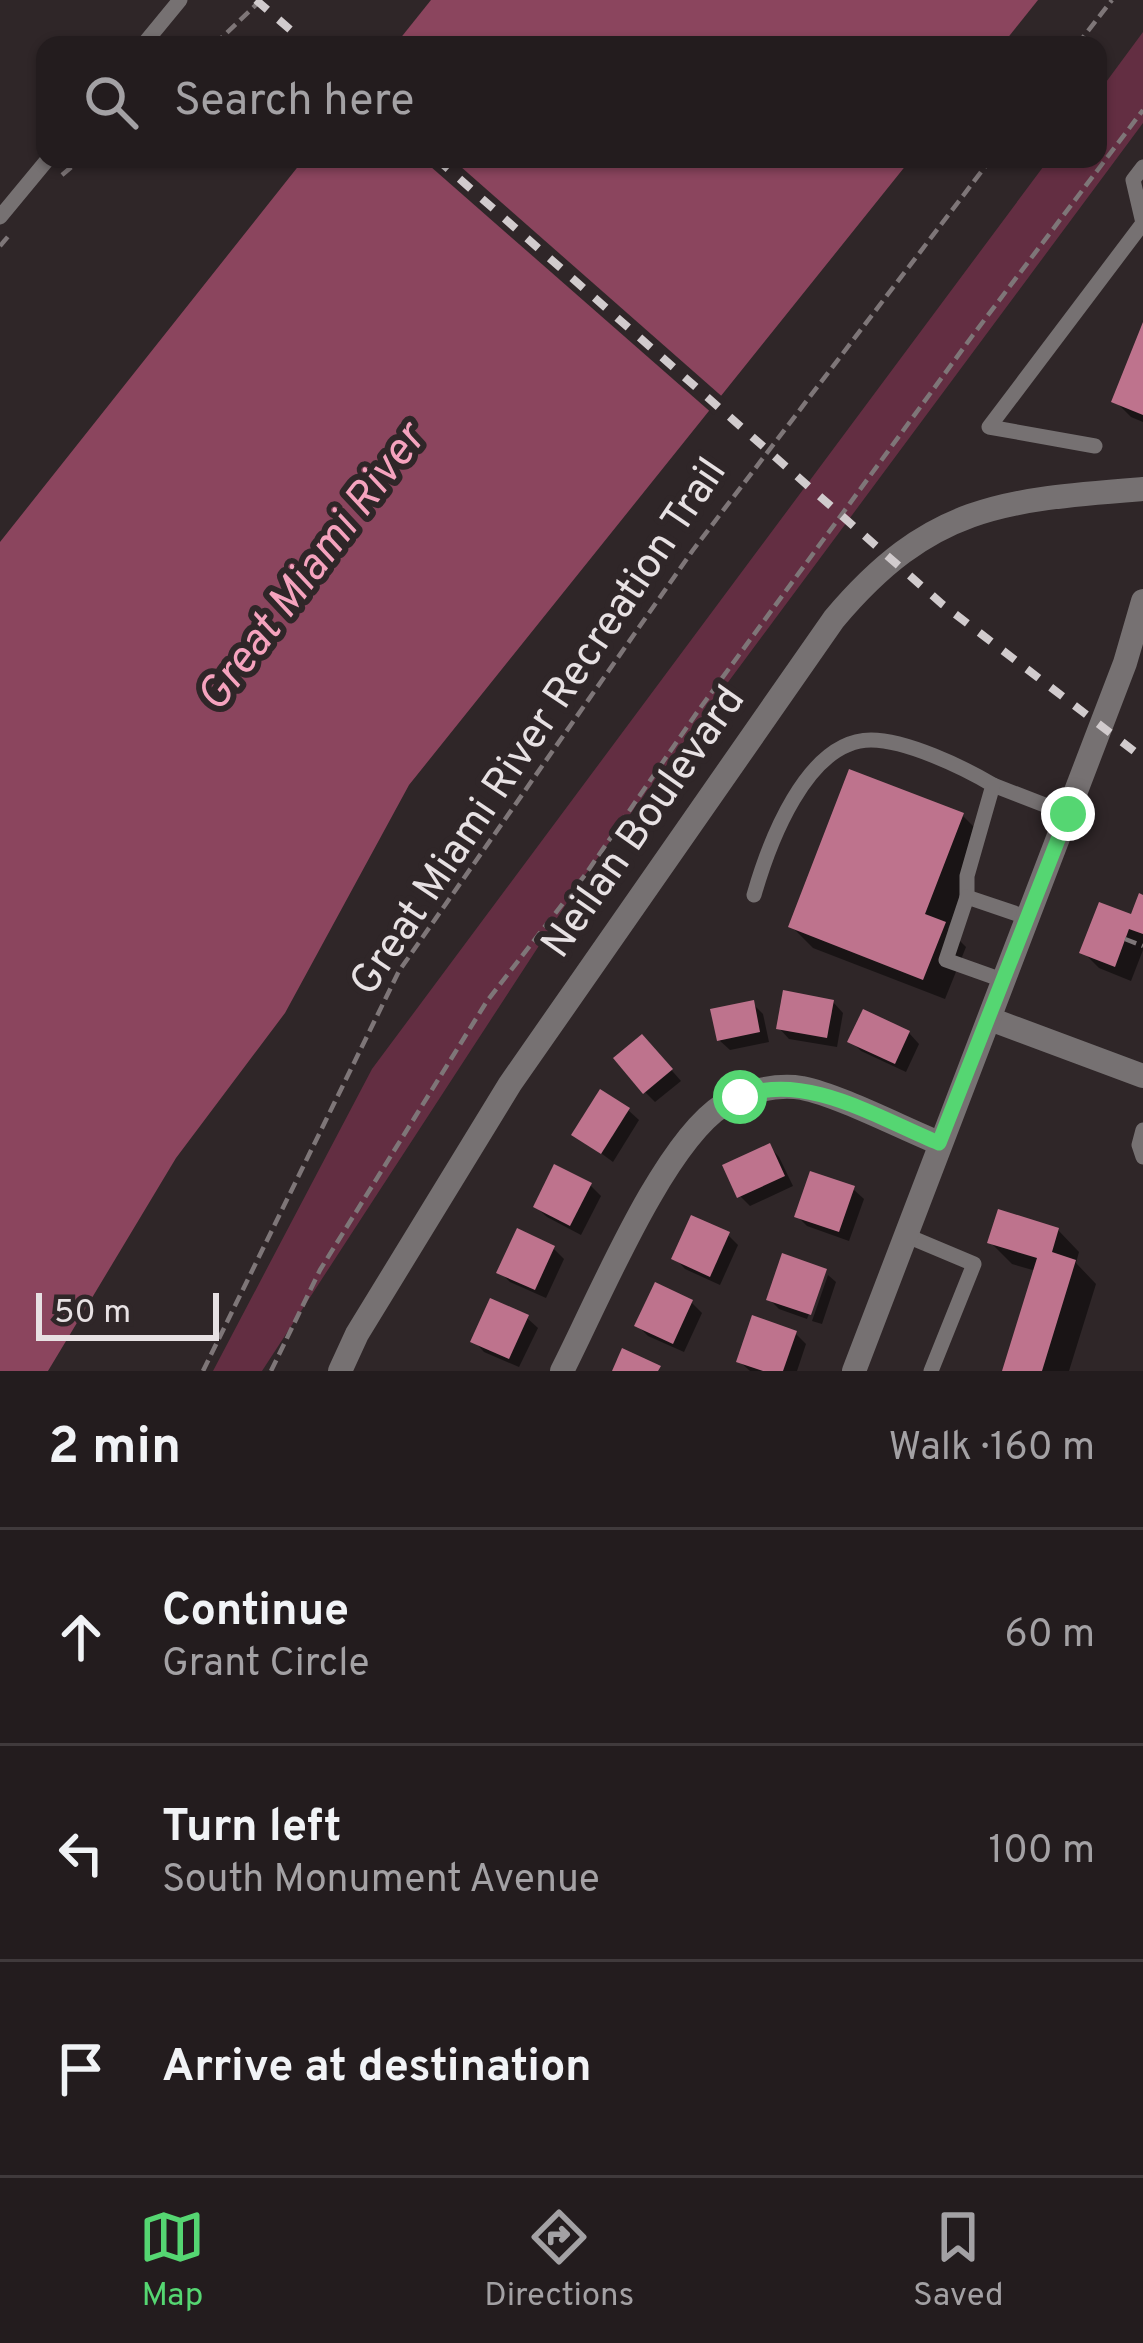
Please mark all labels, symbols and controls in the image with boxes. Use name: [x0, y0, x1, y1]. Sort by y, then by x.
search box: [36, 36, 1107, 168]
icon: search: [78, 69, 144, 135]
text: Search here: [174, 74, 414, 131]
water label: Great Miami River: [186, 410, 442, 725]
street label: Great Miami River Recreation Trail: [340, 449, 740, 1007]
street label: Neilan Boulevard: [531, 677, 759, 969]
route end: [1041, 787, 1095, 841]
route start: [713, 1070, 767, 1124]
scale bar: [36, 1287, 219, 1340]
text: 50 m: [54, 1293, 131, 1335]
text: 2 min: [48, 1417, 181, 1482]
text: Walk · 160 m: [888, 1425, 1095, 1474]
text: Continue: [162, 1584, 349, 1641]
icon: ahead: [48, 1604, 114, 1670]
text: 60 m: [1004, 1612, 1095, 1661]
text: Grant Circle: [162, 1641, 370, 1690]
text: Turn left: [162, 1800, 341, 1857]
icon: left: [48, 1820, 114, 1886]
text: 100 m: [988, 1828, 1095, 1877]
text: South Monument Avenue: [162, 1857, 600, 1906]
icon: arrive: [48, 2036, 114, 2102]
text: Arrive at destination: [162, 2040, 592, 2097]
tab: Map: [139, 2204, 205, 2318]
tab: Directions: [484, 2204, 634, 2318]
tab: Saved: [913, 2204, 1004, 2318]

